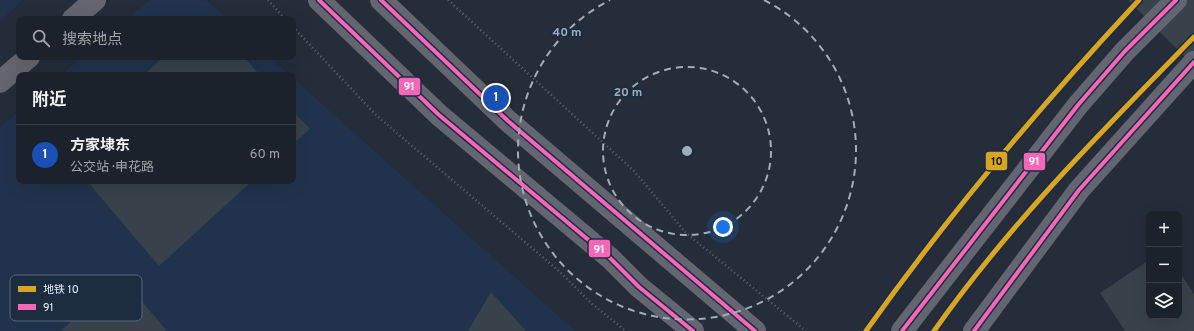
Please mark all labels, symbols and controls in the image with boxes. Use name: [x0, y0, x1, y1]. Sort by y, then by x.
search box: [16, 16, 296, 60]
text: 40 m: [552, 25, 582, 41]
icon: search: [30, 27, 52, 49]
text: 搜索地点: [62, 31, 122, 50]
line badge: 91: [398, 77, 421, 96]
text: 91: [403, 80, 415, 94]
pin: 1: [483, 83, 509, 113]
text: 20 m: [614, 85, 642, 101]
text: 附近: [32, 90, 66, 112]
text: 方家埭东: [70, 137, 130, 156]
centre of rings: [680, 144, 694, 158]
text: 1: [42, 147, 48, 163]
text: 60 m: [250, 147, 280, 163]
line badge: 10: [985, 151, 1008, 171]
line badge: 91: [1023, 152, 1046, 171]
text: 10: [991, 155, 1003, 169]
text: 91: [1028, 155, 1040, 169]
text: 公交站 · 申花路: [70, 160, 154, 176]
map controls: [1146, 211, 1182, 319]
button: +: [1146, 211, 1182, 247]
your location: [713, 217, 733, 237]
line badge: 91: [588, 239, 611, 258]
text: 91: [593, 243, 605, 257]
button: −: [1146, 247, 1182, 283]
legend: [10, 275, 142, 321]
text: 地铁 10: [43, 283, 79, 297]
button: layers: [1146, 283, 1182, 319]
text: 91: [43, 301, 54, 315]

